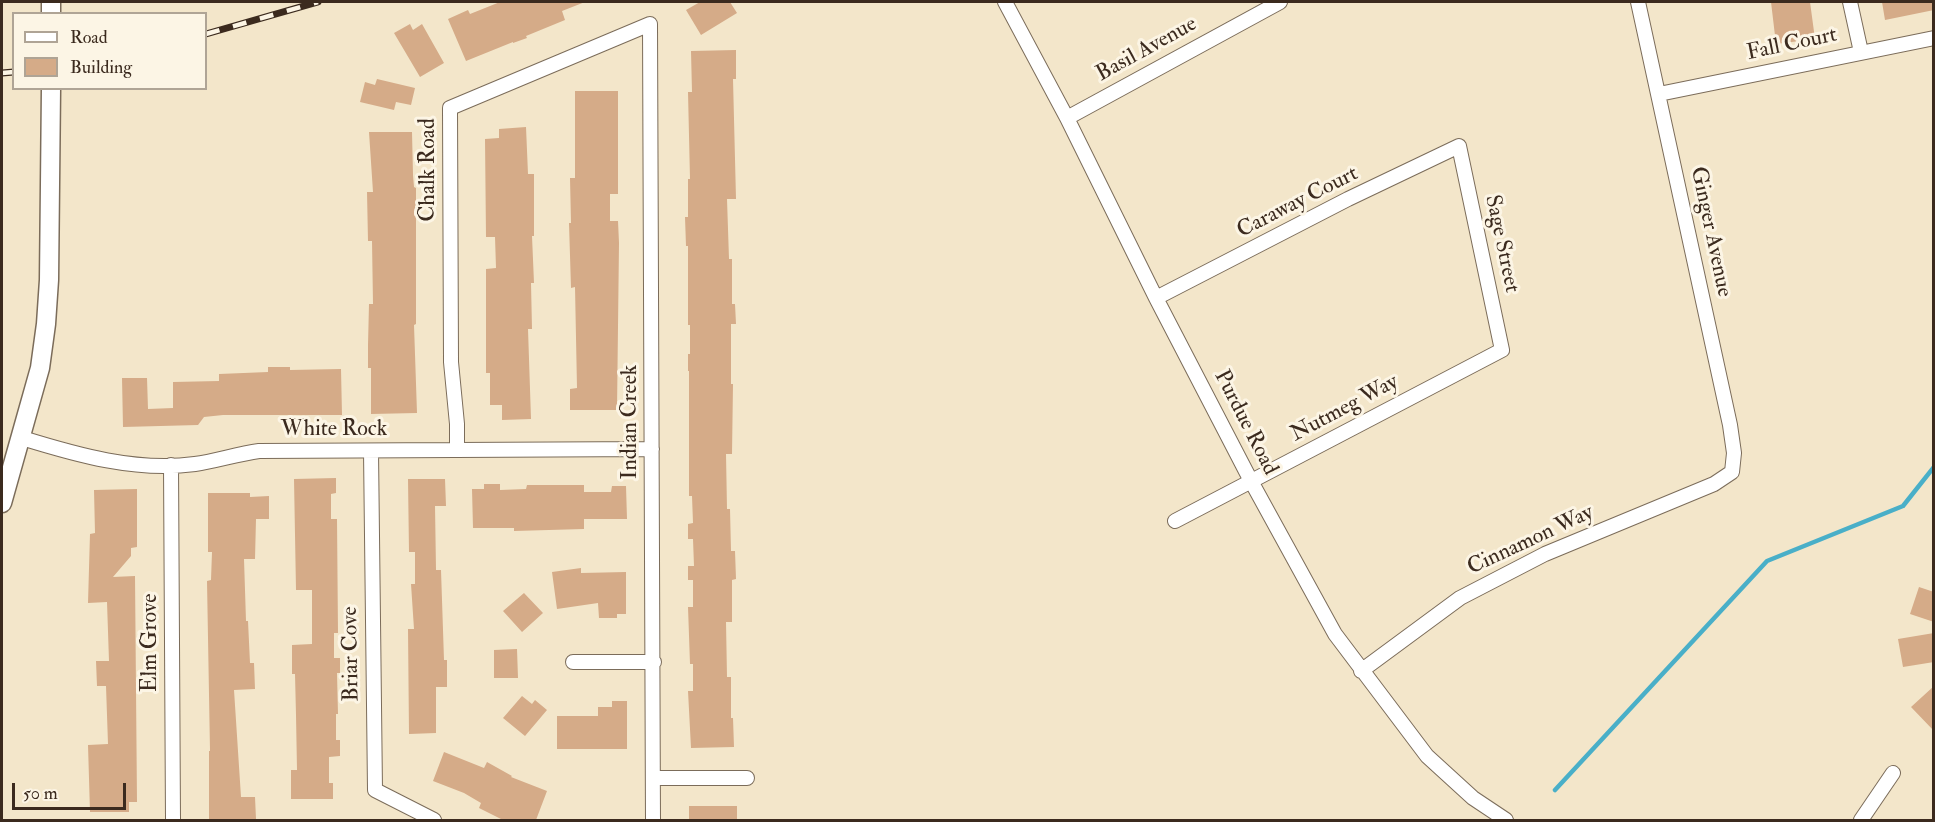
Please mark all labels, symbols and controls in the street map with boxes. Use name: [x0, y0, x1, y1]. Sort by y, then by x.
legend: [12, 12, 207, 90]
street label: Basil Avenue: [1092, 12, 1202, 88]
street label: Fall Court: [1744, 23, 1840, 67]
text: Road: [70, 26, 108, 49]
text: Building: [70, 56, 132, 79]
street label: Chalk Road: [416, 118, 442, 222]
street label: Caraway Court: [1233, 161, 1363, 245]
street label: Ginger Avenue: [1683, 165, 1737, 299]
street label: Sage Street: [1478, 193, 1524, 295]
street label: Indian Creek: [618, 365, 644, 479]
street label: Purdue Road: [1207, 366, 1283, 480]
street label: Nutmeg Way: [1287, 370, 1403, 448]
street label: White Rock: [281, 417, 387, 443]
street label: Cinnamon Way: [1464, 500, 1598, 582]
street label: Elm Grove: [138, 594, 164, 692]
street label: Briar Cove: [338, 606, 366, 702]
scale bar: [15, 771, 129, 809]
text: 50 m: [23, 782, 58, 805]

